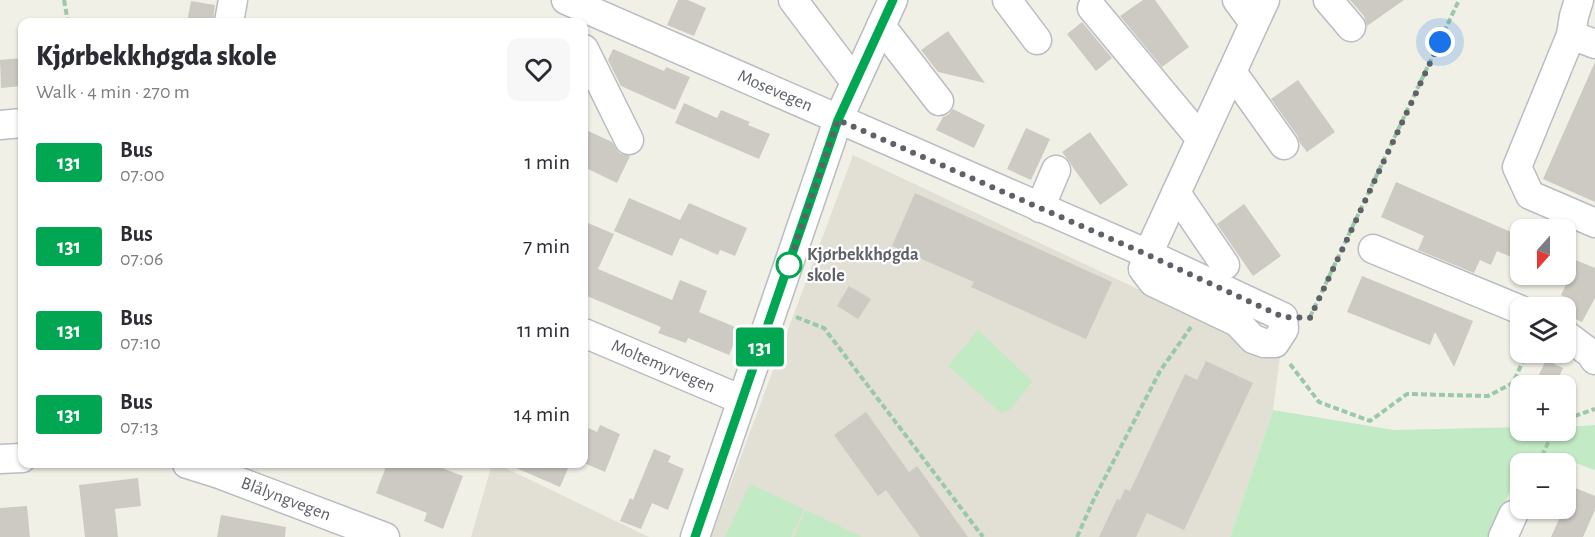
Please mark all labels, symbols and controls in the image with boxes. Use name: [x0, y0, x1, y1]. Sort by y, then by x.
your location: [1425, 27, 1455, 57]
button: heart: [507, 38, 570, 101]
text: Kjørbekkhøgda skole: [36, 43, 277, 71]
street label: Mosevegen: [735, 67, 815, 115]
text: Walk · 4 min · 270 m: [36, 82, 190, 102]
text: Bus: [120, 139, 153, 161]
text: 1 min: [525, 151, 570, 173]
text: 131: [57, 152, 81, 173]
text: 07:00: [120, 165, 165, 185]
north arrow: [1510, 219, 1576, 285]
map controls: [1510, 219, 1576, 519]
text: Bus: [120, 223, 153, 245]
text: 7 min: [523, 235, 570, 257]
text: 131: [57, 236, 81, 257]
place label: Kjørbekkhøgda skole: [807, 246, 919, 285]
text: 07:06: [120, 249, 163, 269]
marker: Kjørbekkhøgda skole: [776, 252, 802, 278]
button: layers: [1510, 297, 1576, 363]
text: Bus: [120, 307, 153, 329]
text: 11 min: [517, 319, 570, 341]
text: 131: [57, 320, 81, 341]
line badge: 131: [726, 328, 795, 366]
text: 07:10: [120, 333, 161, 353]
street label: Moltemyrvegen: [609, 337, 718, 396]
text: 131: [748, 337, 772, 358]
button: +: [1510, 375, 1576, 441]
text: Bus: [120, 391, 153, 413]
text: 14 min: [514, 403, 570, 425]
text: 131: [57, 404, 81, 425]
text: 07:13: [120, 417, 159, 437]
button: −: [1510, 453, 1576, 519]
street label: Blålyngvegen: [238, 474, 333, 525]

